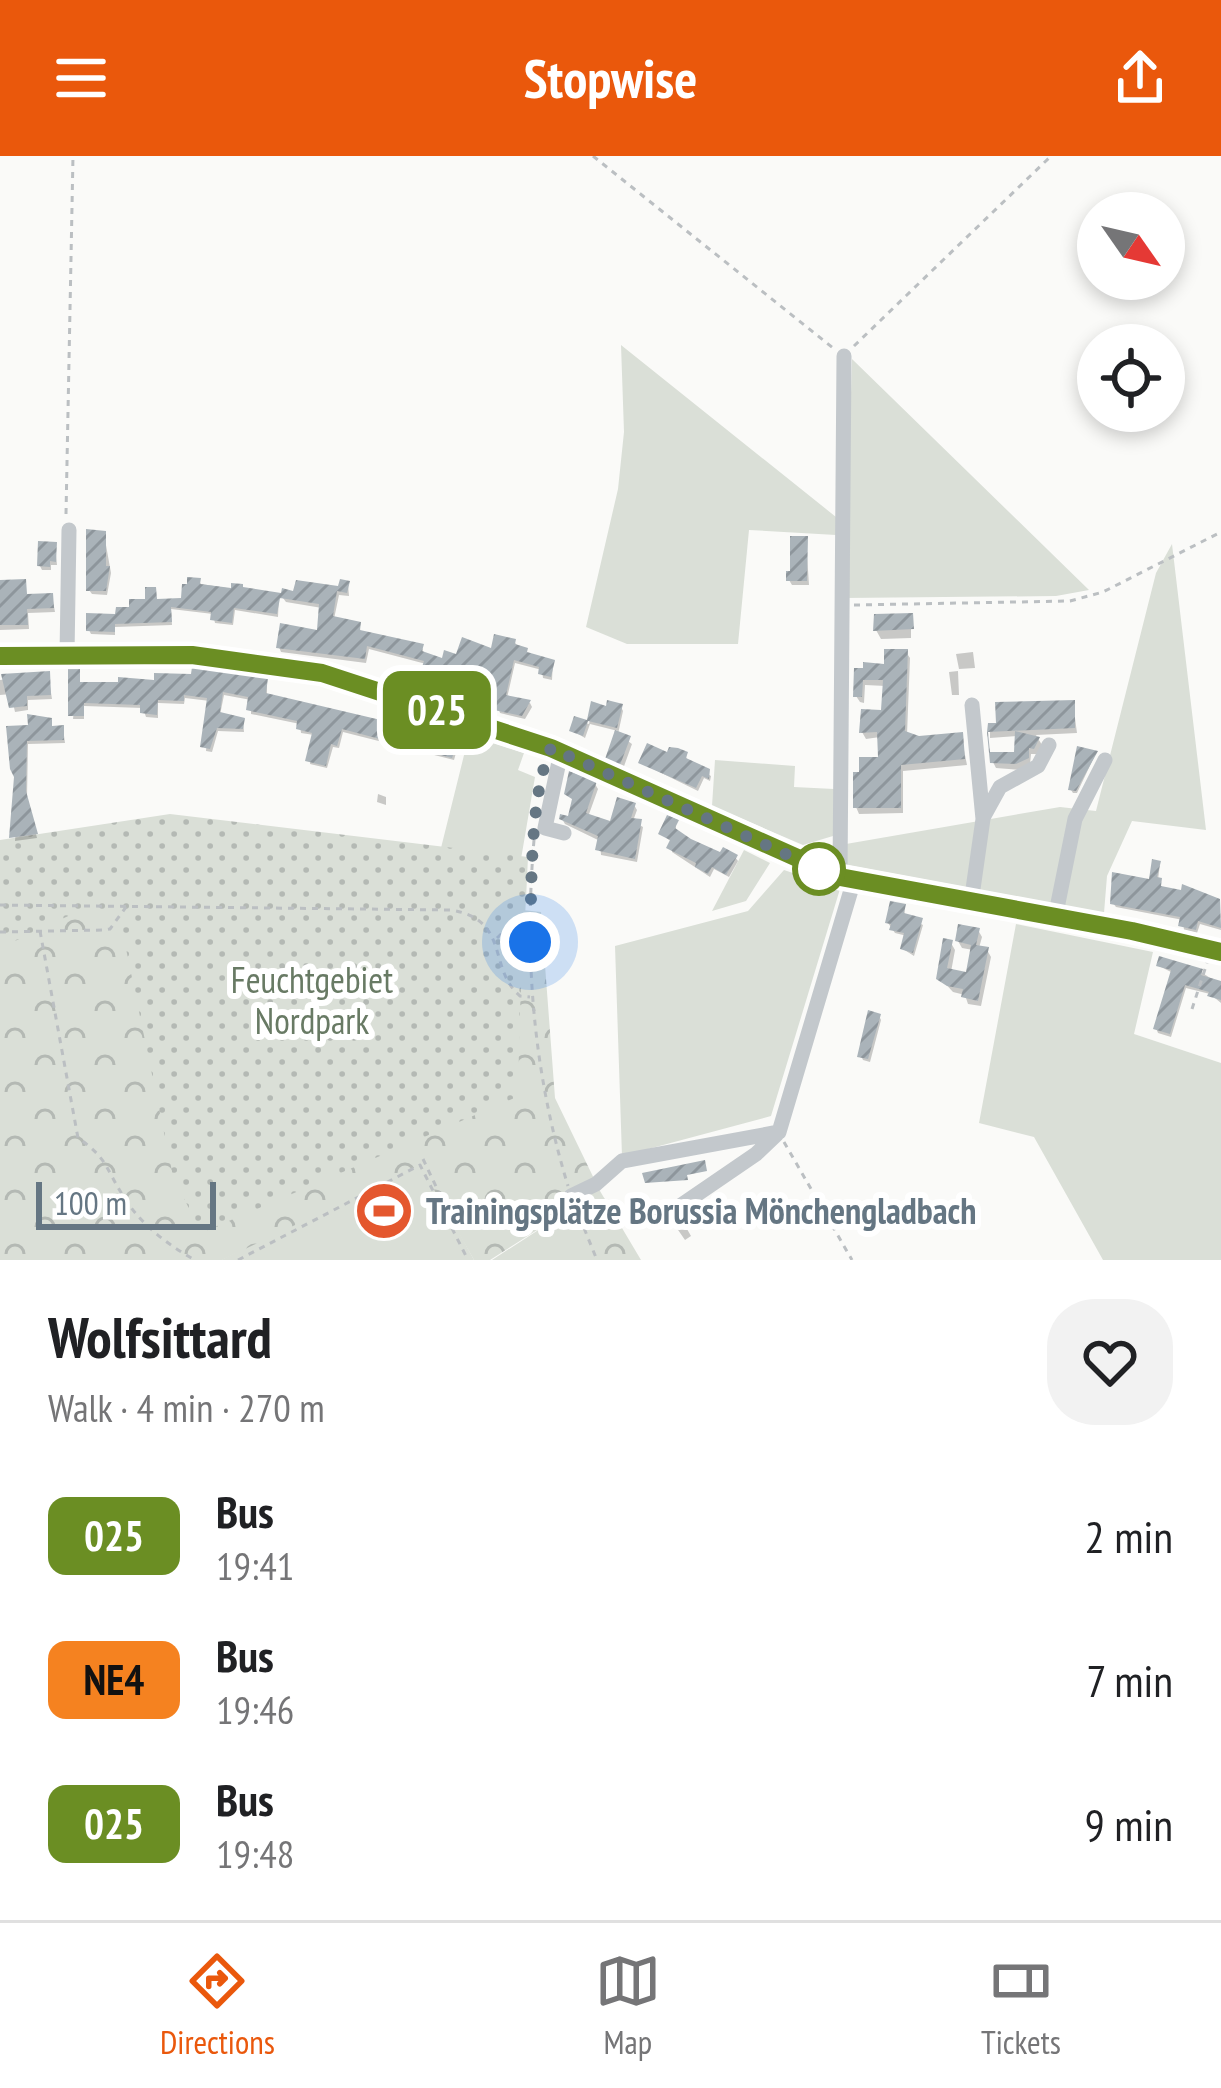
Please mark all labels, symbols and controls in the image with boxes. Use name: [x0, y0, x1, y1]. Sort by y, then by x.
text: Stopwise: [524, 43, 697, 113]
icon: menu: [48, 45, 114, 111]
icon: share: [1107, 45, 1173, 111]
north arrow: [1077, 192, 1185, 300]
map controls: [1077, 192, 1185, 432]
button: locate: [1077, 324, 1185, 432]
line badge: 025: [368, 671, 506, 749]
text: 025: [407, 682, 467, 737]
unlabelled marker: [794, 844, 844, 894]
your location: [500, 912, 560, 972]
park label: Feuchtgebiet Nordpark: [231, 956, 393, 1044]
scale bar: [36, 1176, 216, 1229]
sports icon: Trainingsplätze Borussia Mönchengladbach: [353, 1180, 415, 1242]
text: 100 m: [54, 1181, 127, 1224]
place label: Trainingsplätze Borussia Mönchengladbach: [426, 1187, 976, 1234]
button: heart: [1047, 1299, 1173, 1425]
text: Wolfsittard: [48, 1300, 272, 1374]
text: Walk · 4 min · 270 m: [48, 1382, 325, 1433]
text: Bus: [216, 1482, 274, 1540]
text: 2 min: [1084, 1507, 1173, 1565]
text: 025: [84, 1508, 144, 1563]
text: 19:41: [216, 1540, 294, 1591]
text: Bus: [216, 1626, 274, 1684]
text: 7 min: [1086, 1651, 1173, 1709]
text: NE4: [84, 1652, 144, 1707]
text: 19:46: [216, 1684, 294, 1735]
text: Bus: [216, 1770, 274, 1828]
text: 9 min: [1084, 1795, 1173, 1853]
text: 025: [84, 1796, 144, 1851]
text: 19:48: [216, 1828, 294, 1879]
tab: Directions: [160, 1948, 275, 2063]
tab: Map: [595, 1948, 661, 2063]
tab: Tickets: [981, 1948, 1061, 2063]

